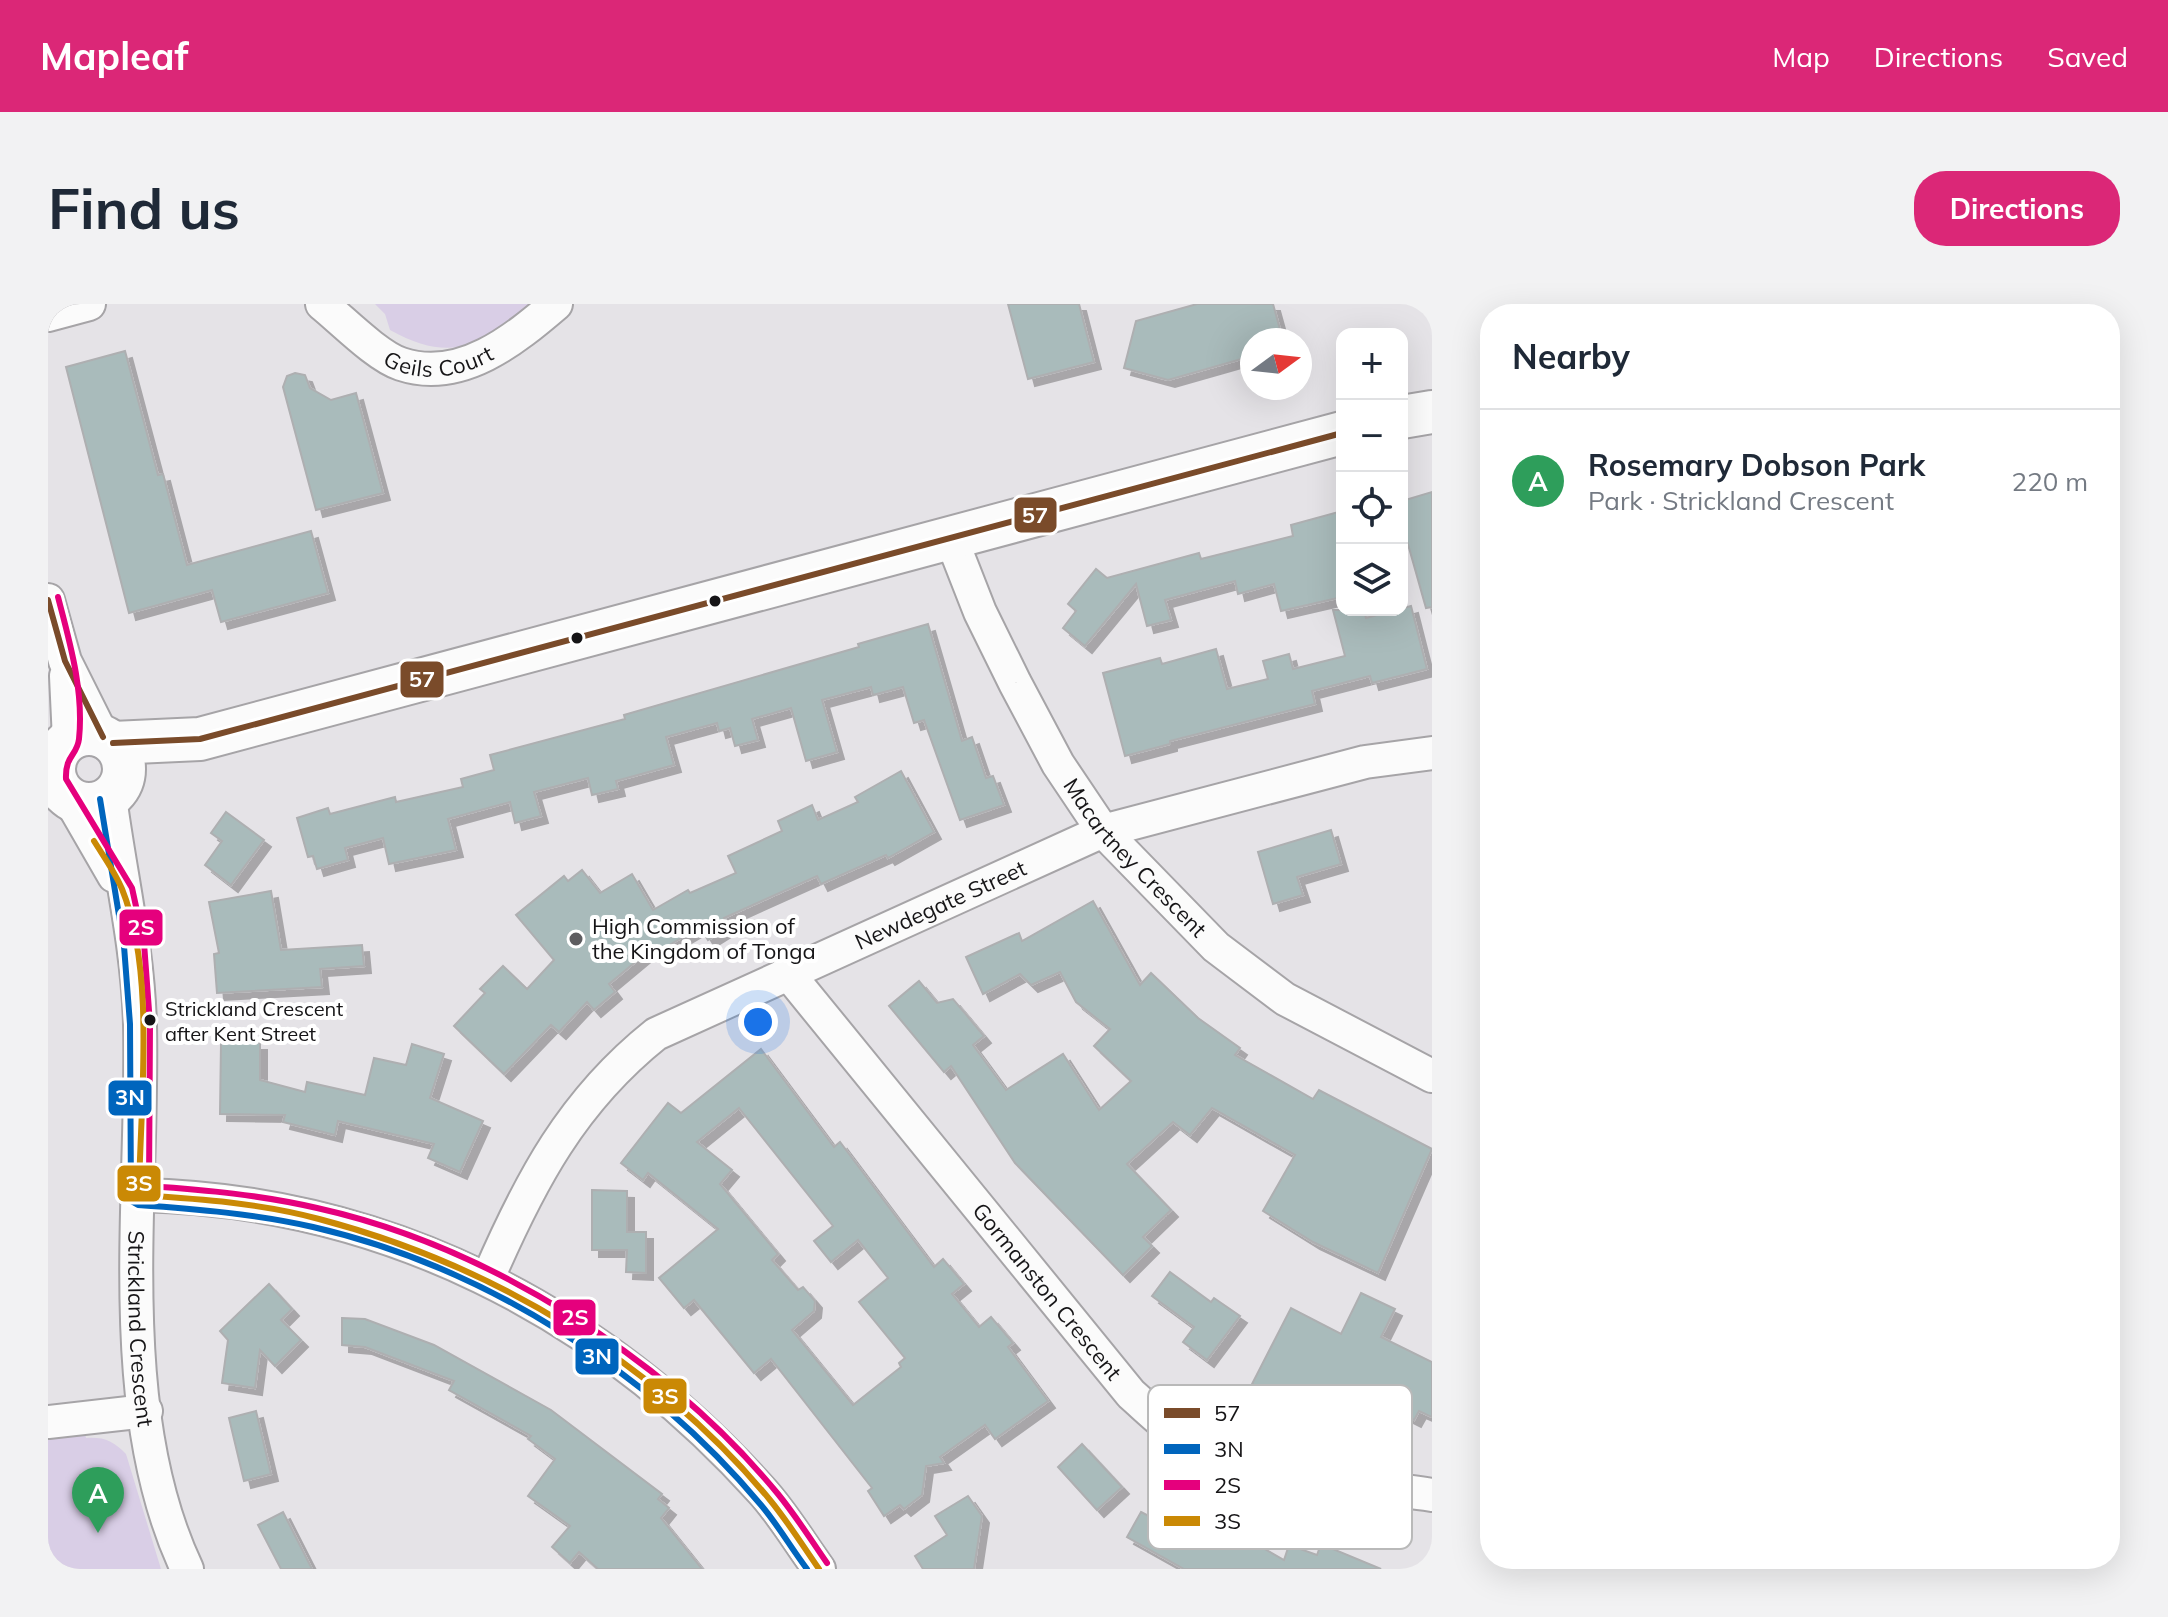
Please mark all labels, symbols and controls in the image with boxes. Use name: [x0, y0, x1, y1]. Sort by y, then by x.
text: Mapleaf: [40, 32, 188, 80]
text: Map: [1772, 39, 1830, 74]
text: Directions: [1874, 39, 2003, 74]
text: Saved: [2047, 39, 2128, 74]
button: Directions: [1914, 171, 2120, 246]
text: Find us: [48, 173, 240, 243]
north arrow: [1240, 328, 1312, 400]
map controls: [1336, 328, 1408, 616]
button: +: [1336, 328, 1408, 400]
text: Nearby: [1512, 335, 1630, 378]
street label: Geils Court: [379, 339, 498, 383]
button: −: [1336, 400, 1408, 472]
text: Rosemary Dobson Park: [1588, 446, 1925, 484]
text: A: [1528, 465, 1548, 498]
text: 220 m: [2012, 465, 2088, 498]
button: locate: [1336, 472, 1408, 544]
text: Park · Strickland Crescent: [1588, 484, 1894, 517]
line badge: 57: [1013, 496, 1058, 534]
text: 57: [1022, 501, 1048, 529]
button: layers: [1336, 544, 1408, 616]
unlabelled marker: [707, 593, 723, 609]
unlabelled marker: [569, 630, 585, 646]
line badge: 57: [399, 660, 445, 699]
text: 57: [409, 665, 435, 693]
street label: Macartney Crescent: [1057, 773, 1213, 943]
street label: Newdegate Street: [850, 854, 1031, 956]
line badge: 2S: [118, 908, 164, 947]
place label: High Commission of the Kingdom of Tonga: [592, 912, 816, 965]
text: 2S: [127, 913, 155, 941]
marker: High Commission of the Kingdom of Tonga: [567, 930, 585, 948]
place label: Strickland Crescent after Kent Street: [165, 996, 343, 1046]
your location: [738, 1002, 778, 1042]
marker: Strickland Crescent after Kent Street: [142, 1012, 158, 1028]
line badge: 3N: [107, 1079, 153, 1117]
text: 3N: [115, 1083, 145, 1111]
line badge: 3S: [116, 1164, 162, 1203]
text: 3S: [125, 1169, 153, 1197]
street label: Gormanston Crescent: [967, 1197, 1128, 1386]
street label: Strickland Crescent: [122, 1231, 160, 1429]
line badge: 2S: [552, 1298, 597, 1337]
text: 2S: [561, 1303, 589, 1331]
line badge: 3N: [574, 1337, 620, 1376]
text: 3N: [582, 1342, 612, 1370]
line badge: 3S: [642, 1377, 688, 1415]
text: 3S: [651, 1382, 679, 1410]
legend: [1148, 1385, 1412, 1549]
text: 57: [1214, 1399, 1240, 1427]
text: 3N: [1214, 1435, 1244, 1463]
pin: A: [72, 1467, 124, 1533]
text: 2S: [1214, 1471, 1241, 1499]
text: 3S: [1214, 1507, 1241, 1535]

